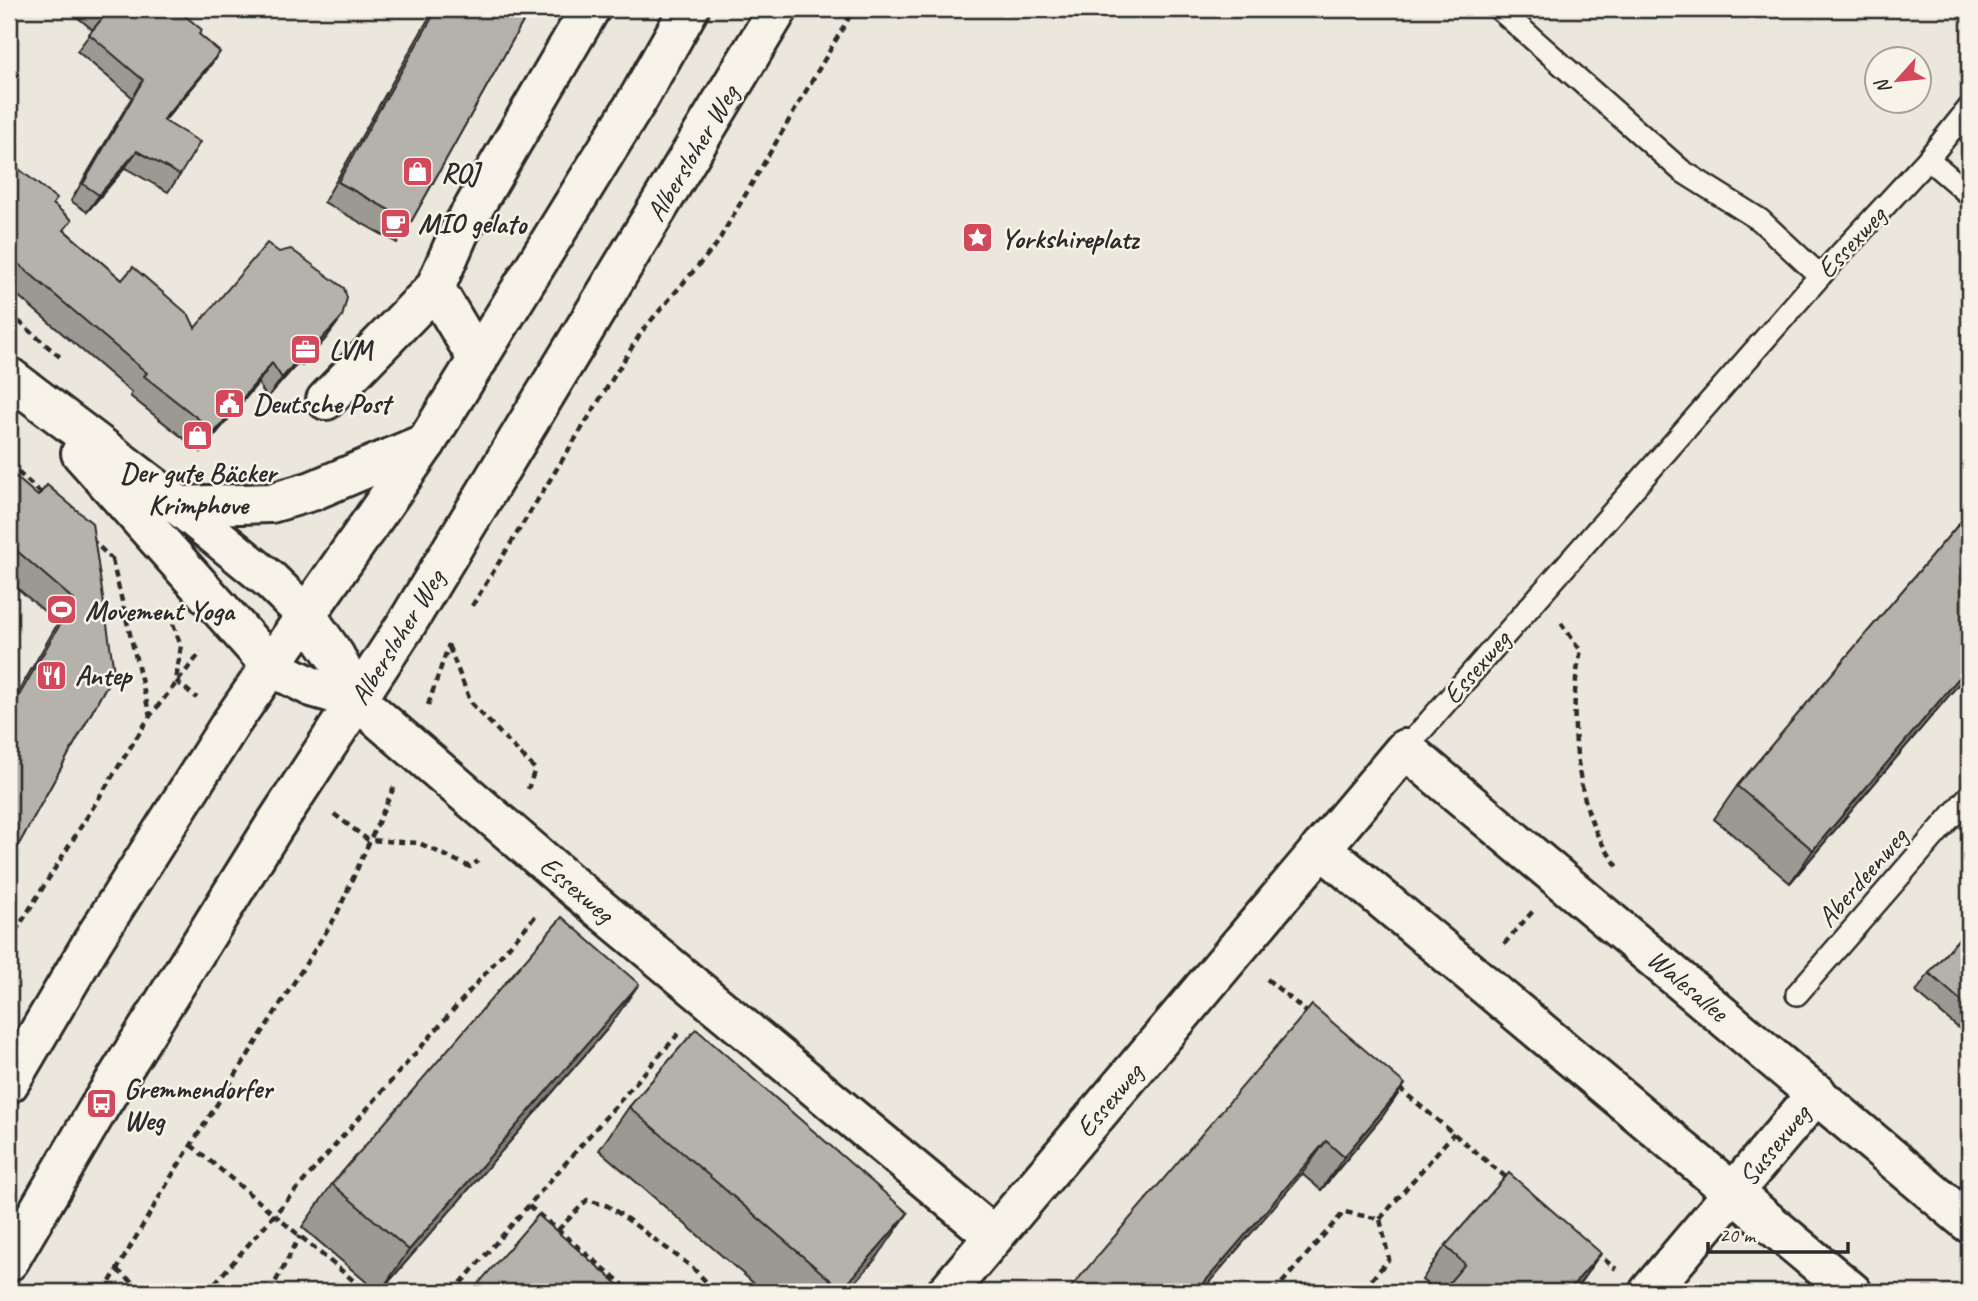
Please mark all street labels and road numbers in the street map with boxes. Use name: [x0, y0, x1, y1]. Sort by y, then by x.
street label: Albersloher Weg: [638, 77, 747, 227]
street label: Essexweg: [1809, 197, 1895, 285]
street label: Albersloher Weg: [342, 561, 453, 711]
street label: Essexweg: [1435, 621, 1519, 711]
street label: Aberdeenweg: [1809, 818, 1916, 934]
street label: Essexweg: [533, 848, 623, 931]
street label: Walesallee: [1640, 941, 1737, 1030]
street label: Essexweg: [1068, 1054, 1151, 1144]
street label: Sussexweg: [1731, 1096, 1819, 1193]

